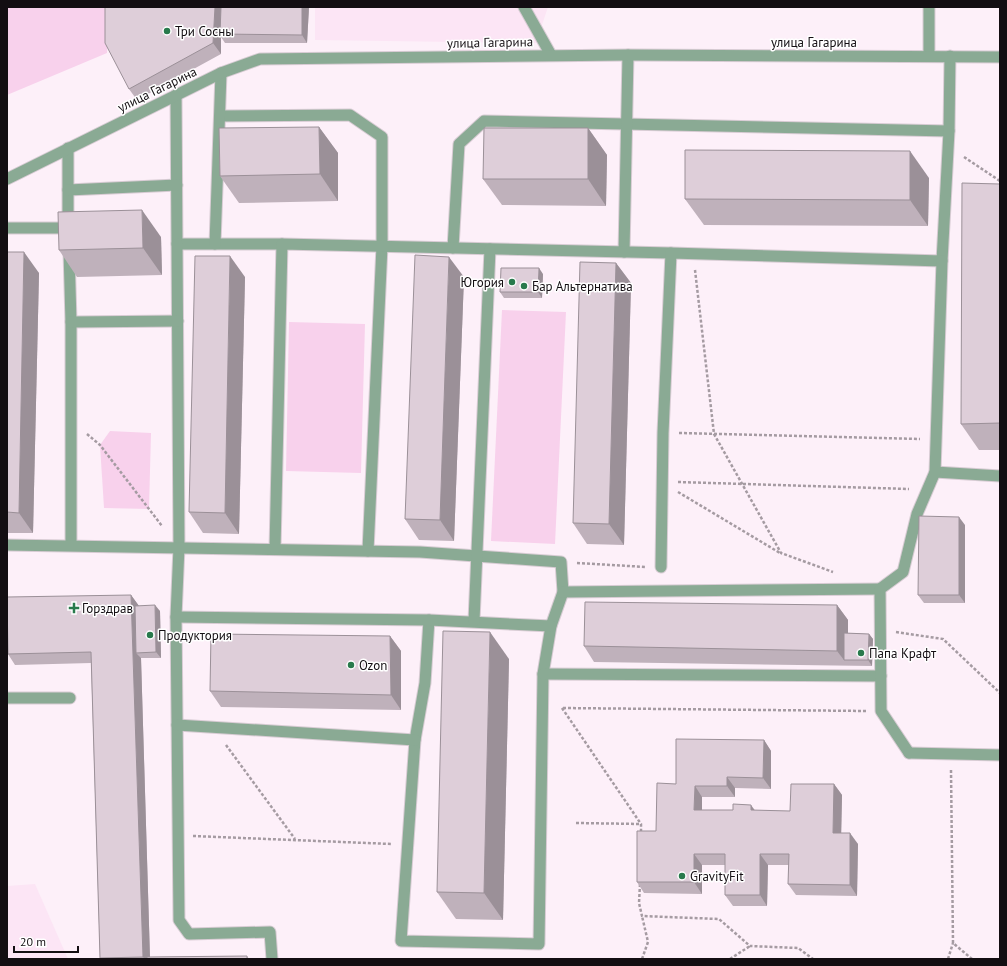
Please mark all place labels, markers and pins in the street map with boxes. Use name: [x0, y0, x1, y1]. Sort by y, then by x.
place label: Три Сосны: [175, 23, 234, 40]
marker: Три Сосны: [162, 26, 172, 36]
place label: Югория: [461, 274, 504, 291]
marker: Югория: [507, 277, 517, 287]
place label: Бар Альтернатива: [532, 278, 633, 295]
marker: Бар Альтернатива: [519, 281, 529, 291]
place label: Горздрав: [82, 600, 133, 617]
marker: Горздрав: [69, 603, 79, 613]
place label: Продуктория: [158, 627, 232, 644]
marker: Продуктория: [145, 630, 155, 640]
place label: Папа Крафт: [869, 645, 937, 662]
marker: Папа Крафт: [856, 648, 866, 658]
place label: Ozon: [359, 657, 387, 674]
marker: Ozon: [346, 660, 356, 670]
place label: GravityFit: [690, 868, 744, 885]
marker: GravityFit: [677, 871, 687, 881]

